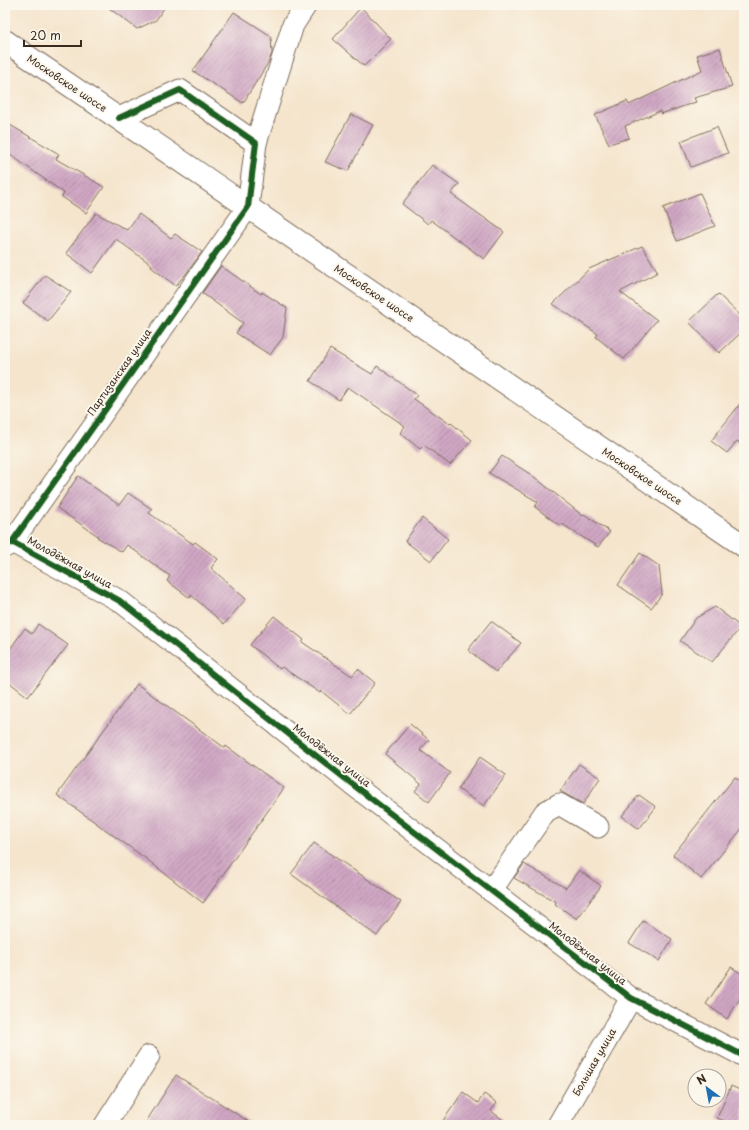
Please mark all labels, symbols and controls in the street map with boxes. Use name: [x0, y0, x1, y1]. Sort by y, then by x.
scale bar: [24, 22, 81, 48]
text: 20 m: [30, 26, 61, 44]
street label: Московское шоссе: [24, 50, 110, 115]
street label: Московское шоссе: [331, 260, 417, 325]
street label: Партизанская улица: [83, 325, 155, 418]
street label: Московское шоссе: [599, 443, 685, 508]
street label: Молодёжная улица: [25, 532, 116, 591]
street label: Молодёжная улица: [290, 720, 375, 790]
street label: Молодёжная улица: [546, 918, 631, 988]
street label: Большая улица: [568, 1025, 619, 1098]
north arrow: [687, 1068, 727, 1108]
text: N: [693, 1069, 710, 1089]

